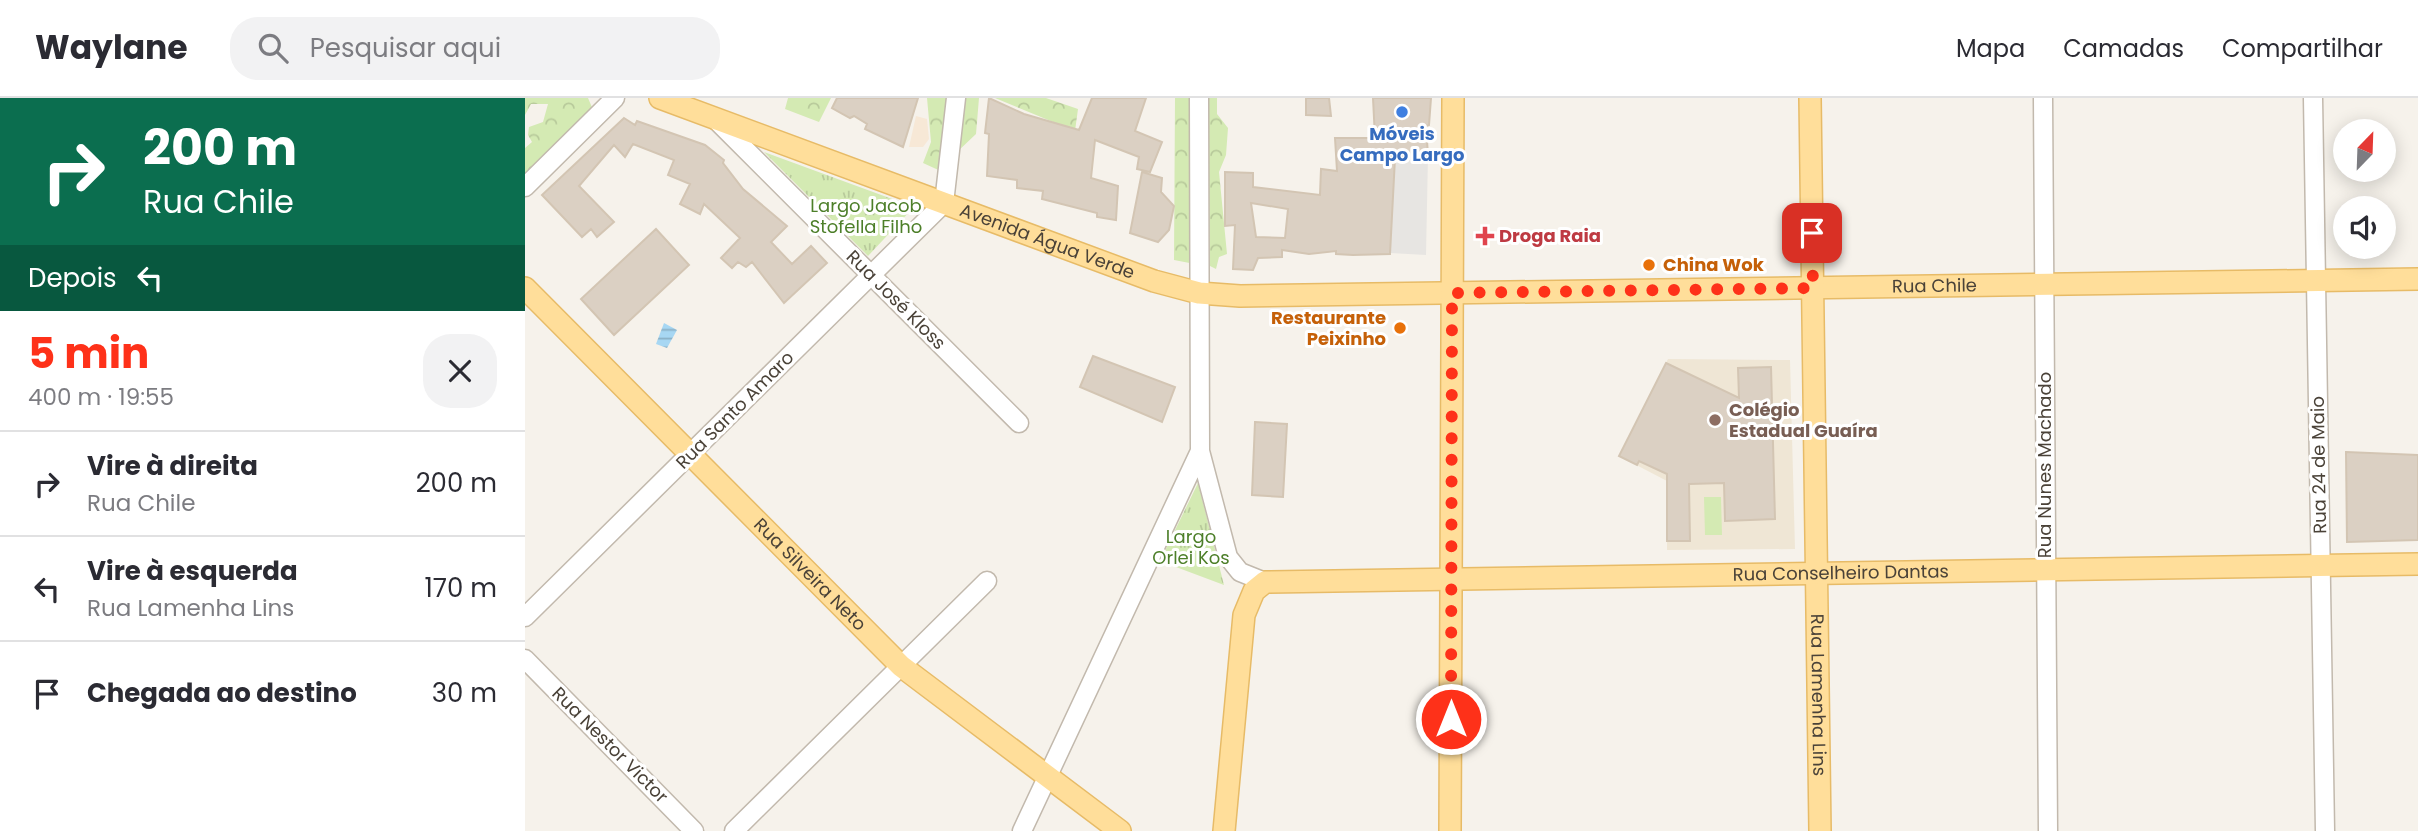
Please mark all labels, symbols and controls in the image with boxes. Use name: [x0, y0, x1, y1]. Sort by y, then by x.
search box: [230, 17, 720, 80]
text: Waylane: [35, 24, 188, 71]
icon: search: [254, 29, 292, 67]
text: Pesquisar aqui: [310, 30, 501, 66]
text: Mapa: [1956, 32, 2025, 65]
text: Camadas: [2063, 32, 2184, 65]
text: Compartilhar: [2222, 32, 2383, 65]
marker: Móveis Campo Largo: [1394, 104, 1410, 120]
text: 200 m: [143, 114, 297, 182]
north arrow: [2333, 119, 2396, 182]
map controls: [2333, 119, 2396, 259]
place label: Móveis Campo Largo: [1340, 121, 1464, 167]
icon: right: [28, 126, 119, 217]
text: Rua Chile: [143, 179, 294, 224]
park label: Largo Jacob Stofella Filho: [810, 193, 922, 239]
button: sound: [2333, 196, 2396, 259]
street label: Avenida Água Verde: [956, 197, 1138, 285]
pin: [1782, 203, 1842, 263]
icon: arrive: [1793, 214, 1831, 252]
place label: Droga Raia: [1499, 223, 1601, 248]
marker: Droga Raia: [1477, 228, 1493, 244]
street label: Rua José Kloss: [841, 244, 952, 355]
place label: China Wok: [1663, 252, 1765, 277]
marker: China Wok: [1641, 257, 1657, 273]
icon: left: [131, 259, 169, 297]
text: Depois: [28, 260, 117, 296]
street label: Rua Chile: [1892, 272, 1977, 299]
place label: Restaurante Peixinho: [1271, 305, 1386, 351]
marker: Restaurante Peixinho: [1392, 320, 1408, 336]
text: 5 min: [28, 324, 149, 383]
button: close: [423, 334, 497, 408]
street label: Rua Santo Amaro: [670, 345, 799, 474]
street label: Rua Nunes Machado: [2032, 372, 2057, 558]
text: 400 m · 19:55: [28, 381, 174, 413]
street label: Rua 24 de Maio: [2305, 396, 2332, 534]
place label: Colégio Estadual Guaíra: [1729, 397, 1878, 443]
marker: Colégio Estadual Guaíra: [1707, 412, 1723, 428]
text: Vire à direita: [87, 448, 258, 484]
icon: right: [28, 465, 66, 503]
text: 200 m: [416, 465, 497, 501]
text: Rua Chile: [87, 487, 195, 519]
street label: Rua Silveira Neto: [748, 512, 872, 636]
park label: Largo Orlei Kos: [1152, 524, 1230, 570]
text: Vire à esquerda: [87, 553, 298, 589]
street label: Rua Conselheiro Dantas: [1732, 558, 1949, 587]
icon: left: [28, 570, 66, 608]
text: 170 m: [424, 570, 497, 606]
text: Rua Lamenha Lins: [87, 592, 294, 624]
street label: Rua Lamenha Lins: [1805, 614, 1832, 776]
icon: arrive: [28, 675, 66, 713]
text: Chegada ao destino: [87, 675, 357, 711]
text: 30 m: [432, 675, 497, 711]
street label: Rua Nestor Victor: [547, 681, 674, 808]
position arrow: [1414, 682, 1488, 756]

